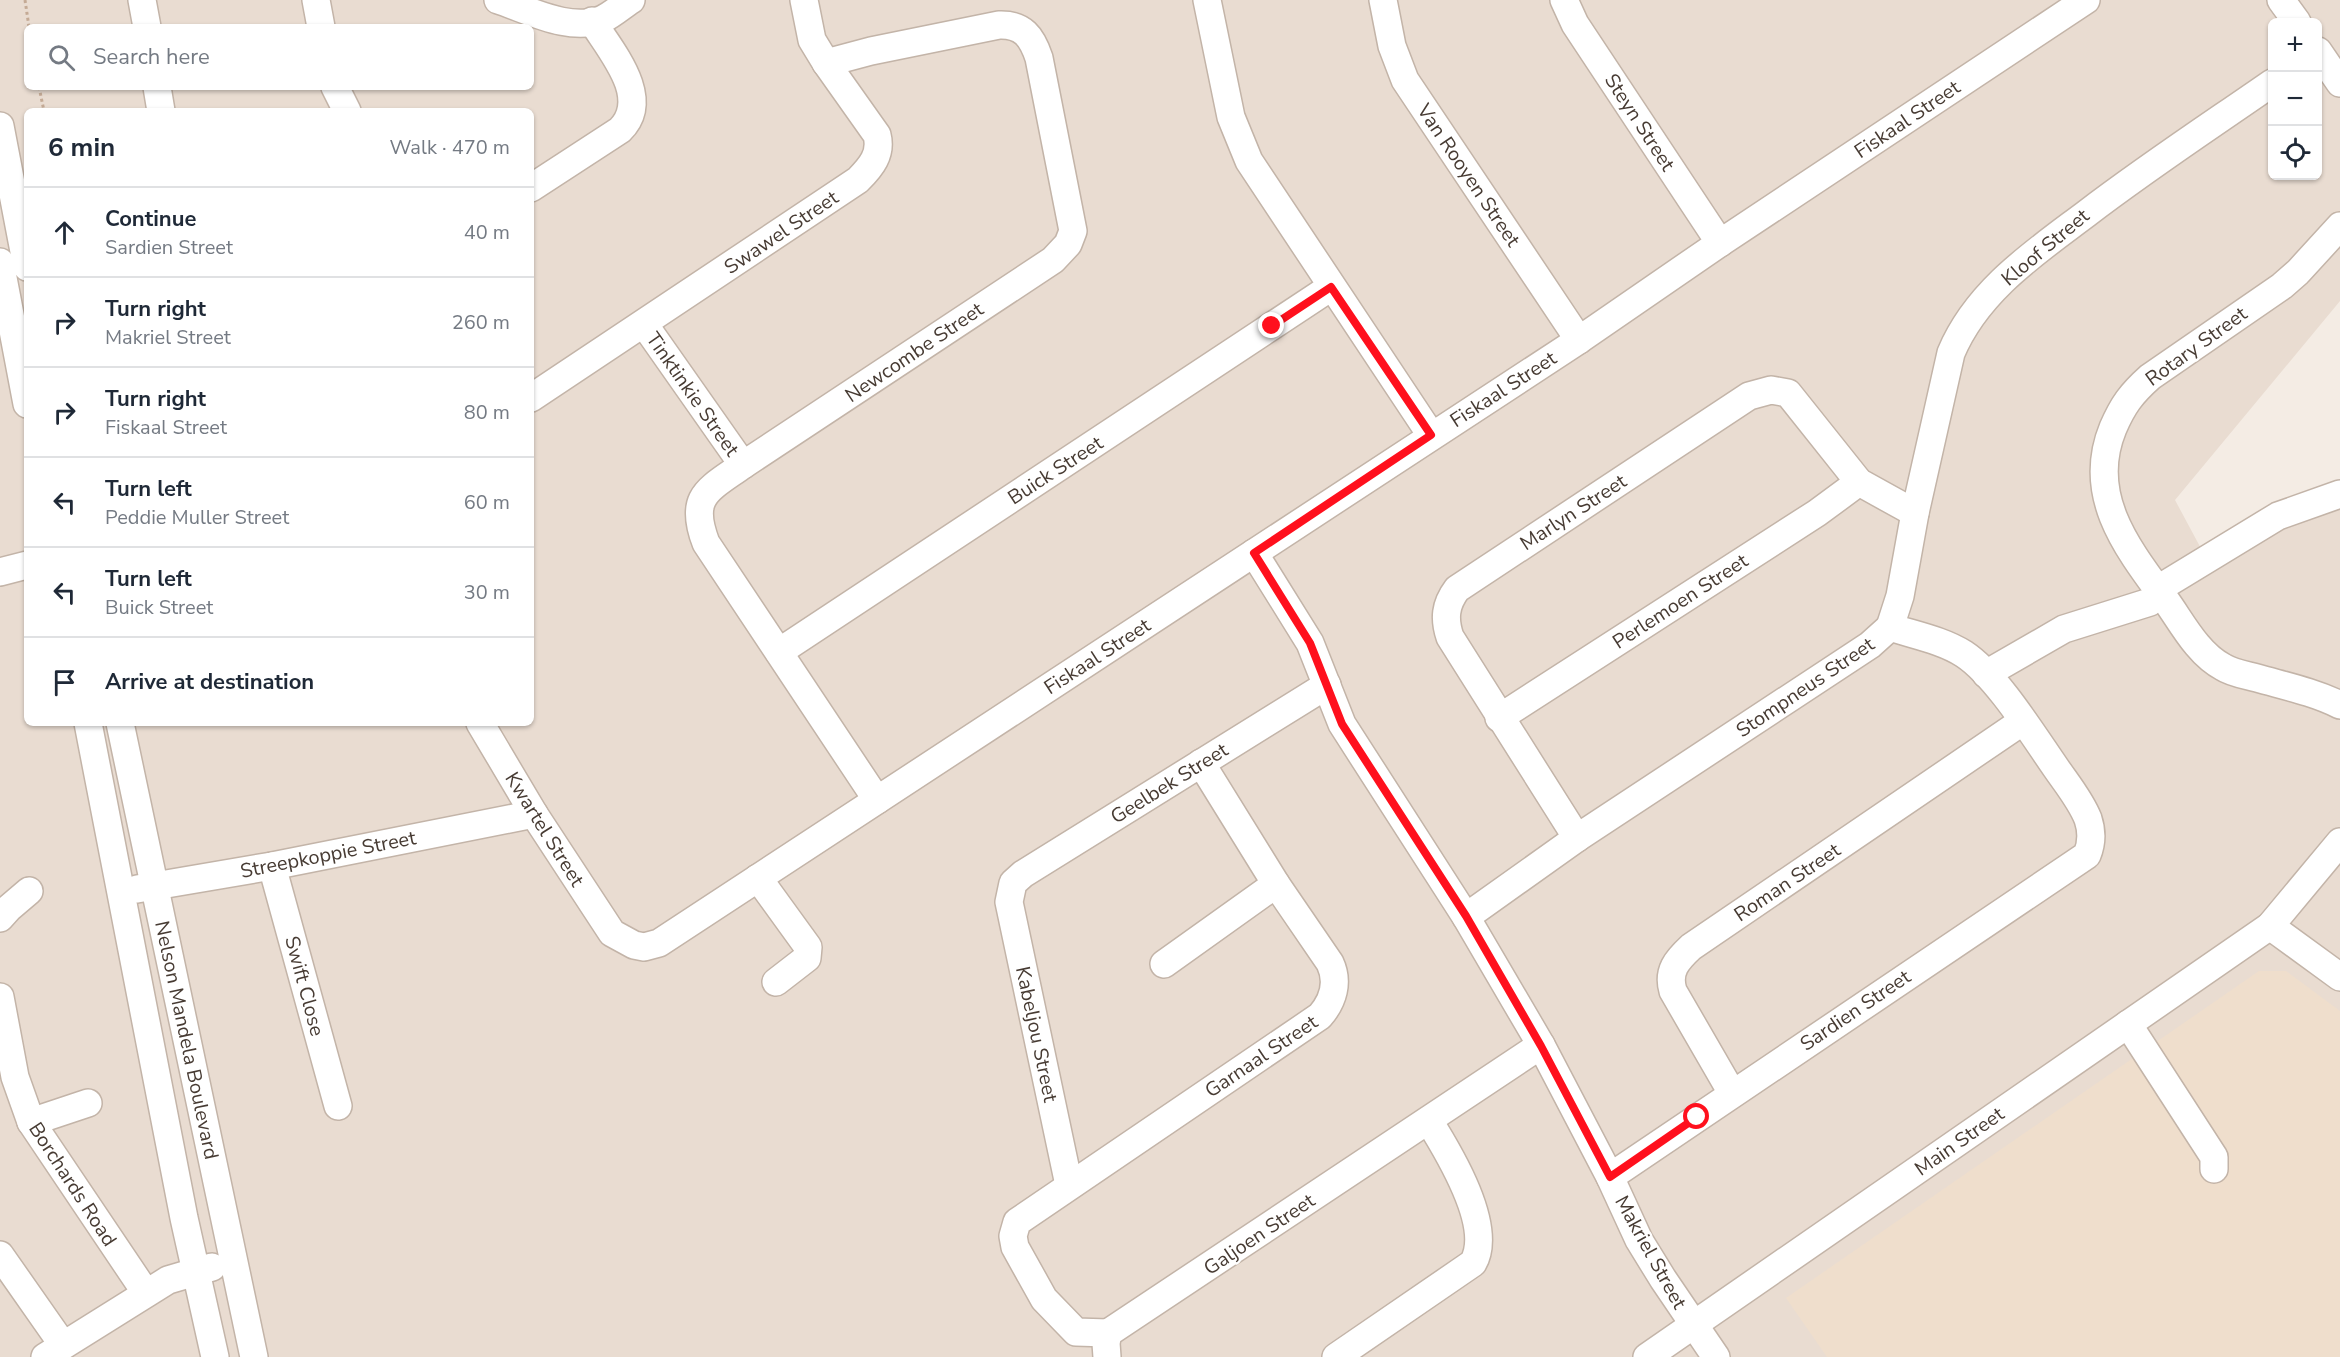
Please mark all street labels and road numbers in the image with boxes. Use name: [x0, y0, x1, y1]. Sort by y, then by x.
street label: Steyn Street: [1598, 68, 1682, 177]
street label: Fiskaal Street: [1849, 74, 1966, 165]
street label: Van Rooyen Street: [1410, 98, 1527, 253]
street label: Swawel Street: [719, 184, 844, 281]
street label: Kloof Street: [1996, 202, 2096, 292]
street label: Newcombe Street: [840, 296, 990, 409]
street label: Rotary Street: [2140, 300, 2253, 392]
street label: Tinktinkie Street: [640, 327, 746, 463]
street label: Fiskaal Street: [1445, 344, 1563, 434]
street label: Buick Street: [1002, 429, 1109, 511]
street label: Marlyn Street: [1515, 467, 1633, 557]
street label: Perlemoen Street: [1607, 547, 1754, 655]
street label: Fiskaal Street: [1039, 611, 1157, 701]
street label: Stompneus Street: [1731, 630, 1881, 744]
street label: Geelbek Street: [1105, 736, 1234, 830]
street label: Kwartel Street: [499, 767, 591, 892]
street label: Streepkoppie Street: [238, 824, 419, 885]
street label: Roman Street: [1729, 836, 1847, 928]
street label: Nelson Mandela Boulevard: [148, 918, 225, 1162]
street label: Swift Close: [278, 933, 331, 1039]
street label: Sardien Street: [1795, 963, 1917, 1057]
street label: Kabeljou Street: [1009, 964, 1064, 1105]
street label: Garnaal Street: [1200, 1008, 1324, 1104]
street label: Main Street: [1909, 1100, 2010, 1182]
street label: Borchards Road: [22, 1117, 123, 1252]
street label: Galjoen Street: [1198, 1187, 1321, 1282]
street label: Makriel Street: [1608, 1191, 1693, 1315]

